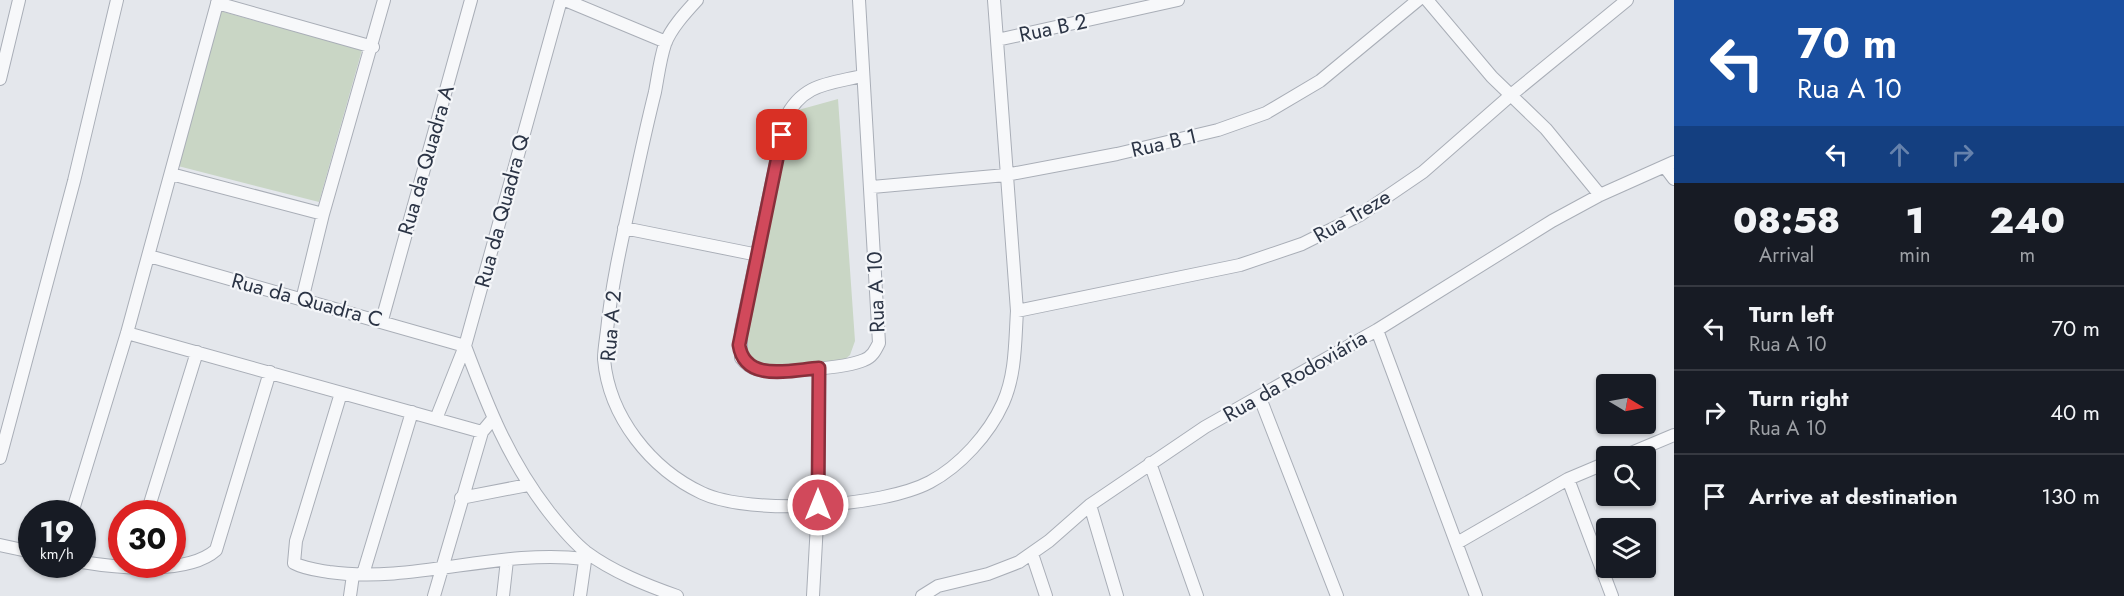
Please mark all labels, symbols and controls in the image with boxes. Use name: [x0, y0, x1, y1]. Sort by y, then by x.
street label: Rua B 2: [1016, 6, 1090, 50]
text: 70 m: [1797, 13, 1897, 74]
icon: left: [1698, 24, 1776, 102]
text: Rua A 10: [1797, 69, 1902, 108]
street label: Rua da Quadra A: [390, 81, 462, 238]
pin: [756, 109, 807, 160]
icon: arrive: [765, 118, 798, 151]
street label: Rua B 1: [1128, 121, 1200, 165]
street label: Rua da Quadra Q: [467, 131, 537, 291]
icon: left: [1820, 138, 1853, 171]
icon: ahead: [1883, 138, 1916, 171]
icon: right: [1946, 138, 1979, 171]
street label: Rua Treze: [1308, 182, 1396, 250]
text: 08:58: [1733, 194, 1840, 246]
text: 1: [1905, 194, 1924, 246]
text: 240: [1990, 194, 2065, 246]
text: Arrival: [1759, 241, 1814, 270]
text: min: [1899, 241, 1931, 270]
text: m: [2020, 241, 2035, 270]
street label: Rua A 10: [860, 251, 892, 333]
street label: Rua da Quadra C: [228, 265, 386, 335]
street label: Rua A 2: [593, 289, 629, 363]
text: Turn left: [1749, 298, 1834, 330]
icon: left: [1698, 312, 1731, 345]
text: 70 m: [2051, 312, 2100, 344]
street label: Rua da Rodoviária: [1218, 323, 1372, 429]
text: Rua A 10: [1749, 330, 1827, 359]
north arrow: [1596, 374, 1656, 434]
map controls: [1596, 374, 1656, 578]
text: Turn right: [1749, 382, 1849, 414]
icon: right: [1698, 396, 1731, 429]
text: 40 m: [2050, 396, 2100, 428]
text: Rua A 10: [1749, 414, 1827, 443]
button: search: [1596, 446, 1656, 506]
position arrow: [786, 473, 850, 537]
icon: arrive: [1698, 480, 1731, 513]
text: Arrive at destination: [1749, 480, 1958, 512]
text: 130 m: [2041, 480, 2100, 512]
speed limit sign: 30: [108, 500, 186, 578]
text: 19: [39, 510, 75, 553]
button: layers: [1596, 518, 1656, 578]
text: km/h: [40, 543, 74, 565]

